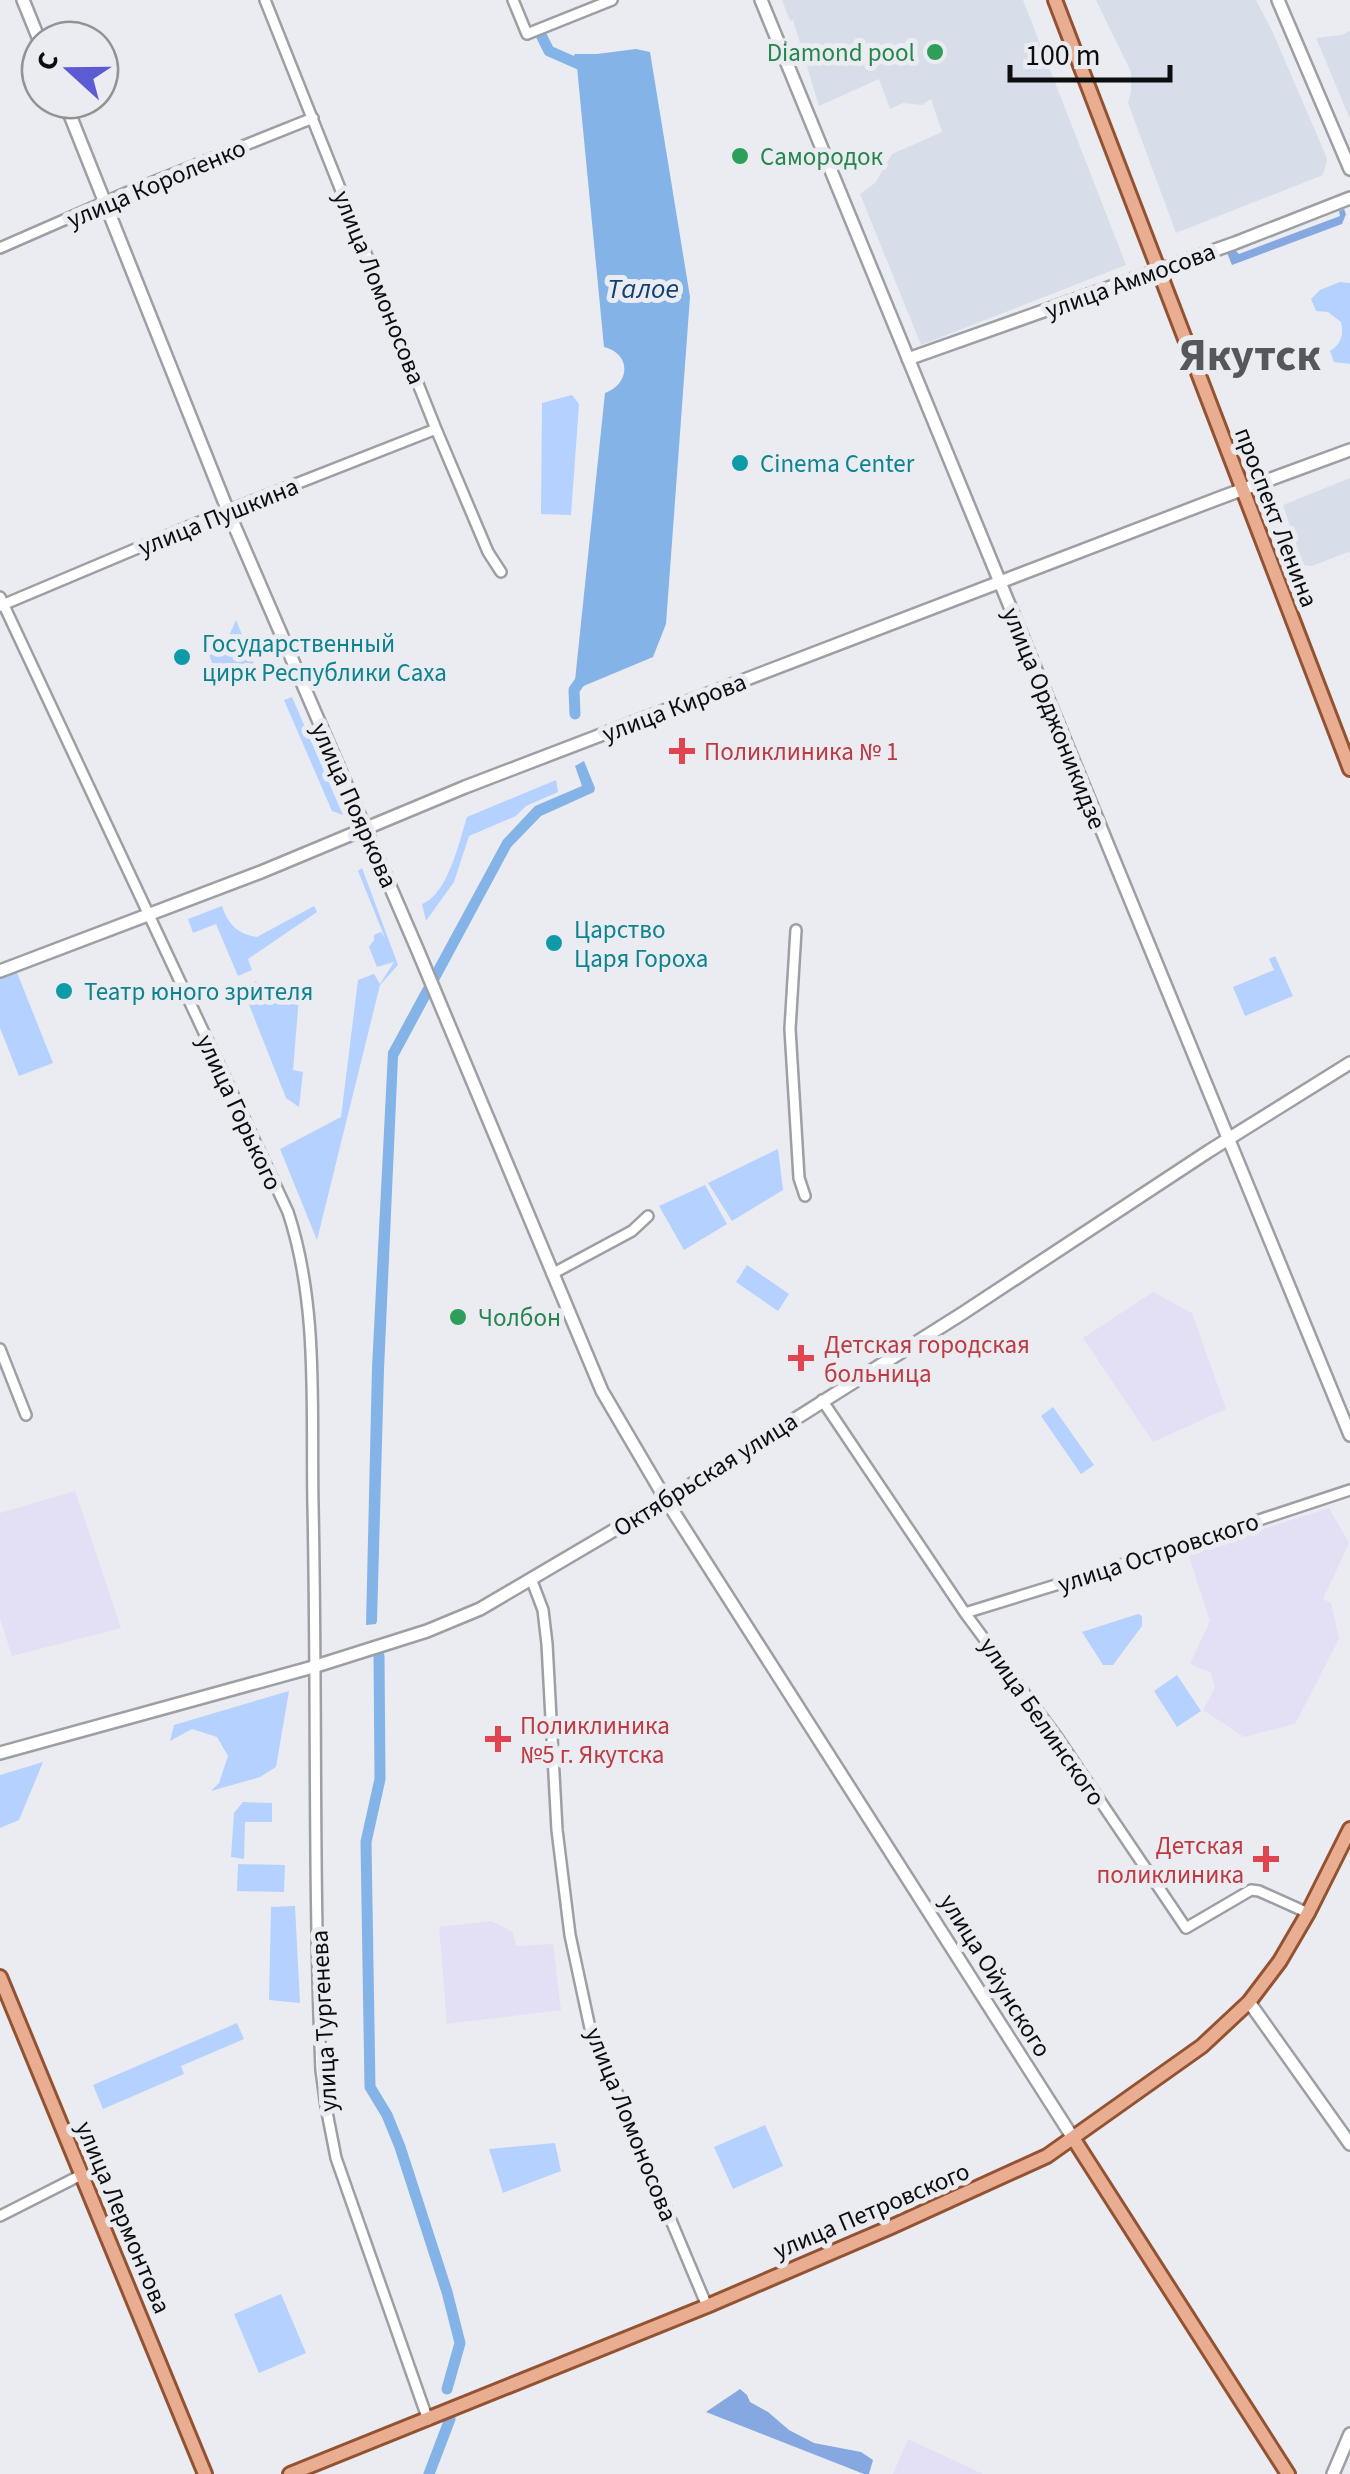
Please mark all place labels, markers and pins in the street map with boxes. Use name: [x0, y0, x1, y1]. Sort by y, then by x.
place label: Diamond pool: [767, 35, 915, 71]
marker: Diamond pool: [924, 41, 946, 63]
place label: Самородок: [760, 139, 884, 175]
marker: Самородок: [729, 145, 751, 167]
place label: Cinema Center: [760, 446, 915, 482]
marker: Cinema Center: [729, 452, 751, 474]
place label: Государственный цирк Республики Саха: [202, 626, 447, 691]
marker: Государственный цирк Республики Саха: [171, 646, 193, 668]
place label: Поликлиника № 1: [704, 734, 899, 770]
marker: Поликлиника № 1: [669, 738, 695, 764]
place label: Царство Царя Гороха: [574, 912, 708, 977]
marker: Царство Царя Гороха: [543, 932, 565, 954]
place label: Театр юного зрителя: [84, 974, 313, 1010]
marker: Театр юного зрителя: [53, 980, 75, 1002]
place label: Чолбон: [478, 1300, 561, 1336]
marker: Чолбон: [447, 1306, 469, 1328]
place label: Детская городская больница: [824, 1327, 1030, 1392]
marker: Детская городская больница: [788, 1345, 814, 1371]
place label: Поликлиника №5 г. Якутска: [520, 1708, 670, 1773]
marker: Поликлиника №5 г. Якутска: [485, 1726, 511, 1752]
place label: Детская поликлиника: [1097, 1828, 1244, 1893]
marker: Детская поликлиника: [1253, 1846, 1279, 1872]

